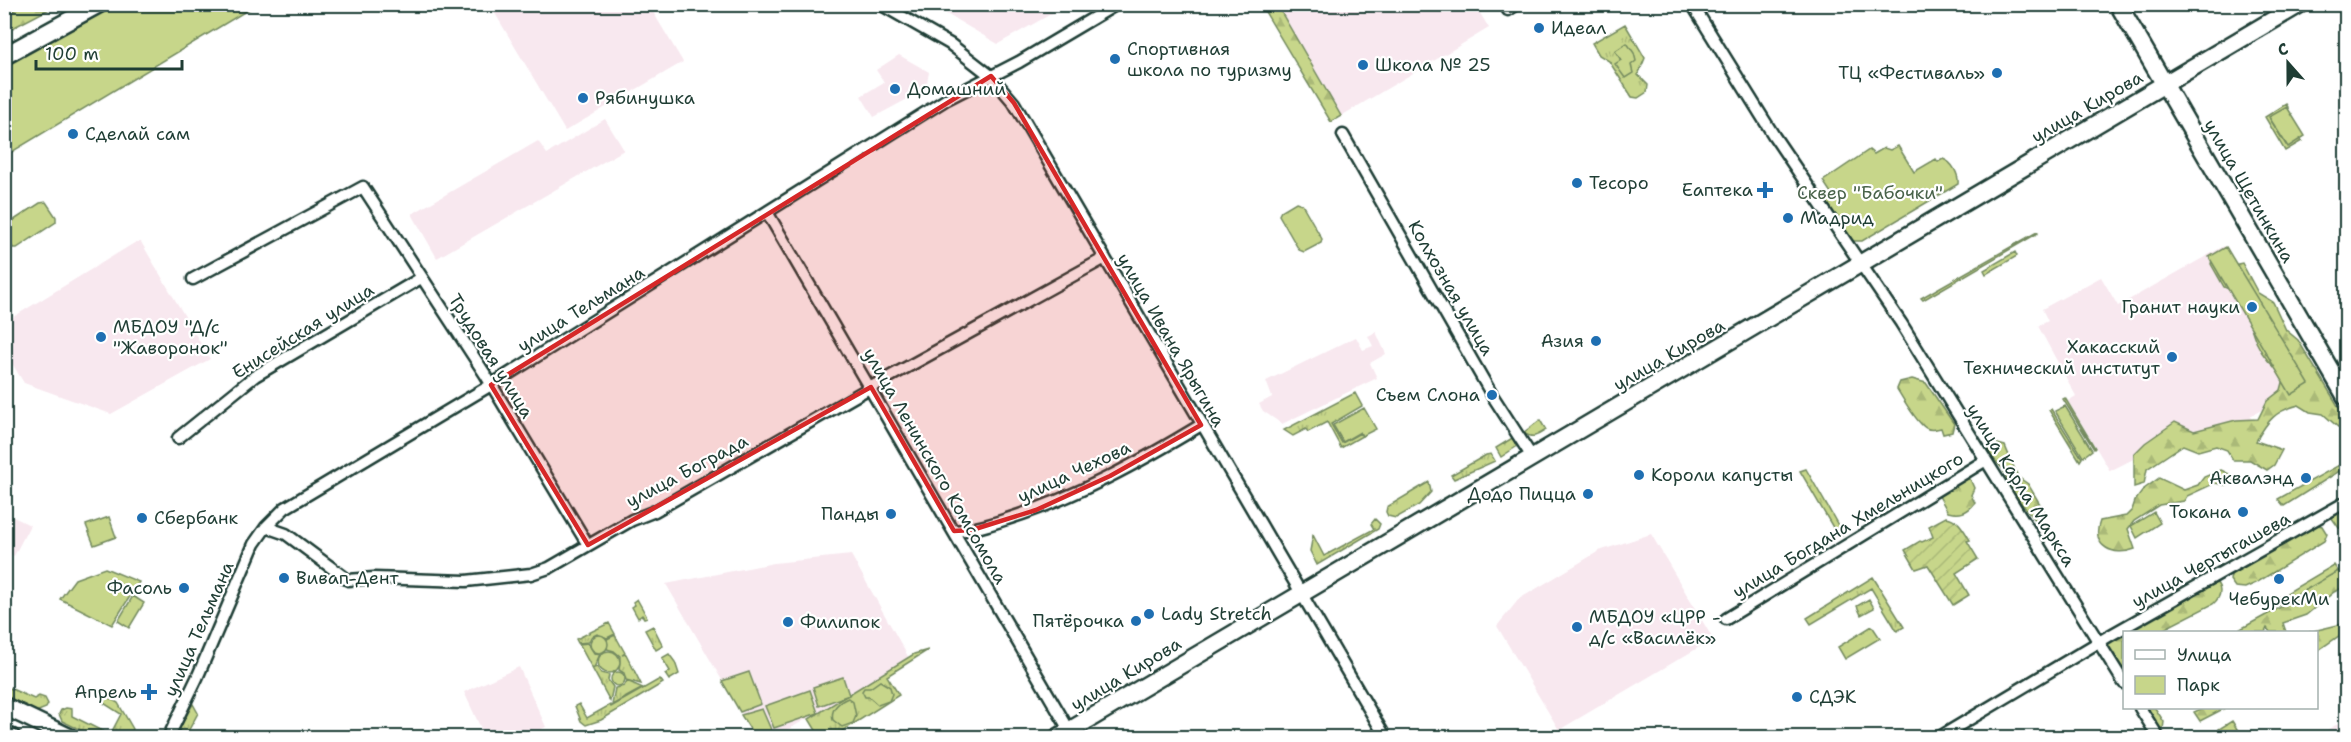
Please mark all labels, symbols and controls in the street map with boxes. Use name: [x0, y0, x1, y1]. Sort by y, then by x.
place label: Идеал: [1551, 16, 1606, 40]
marker: Идеал: [1532, 21, 1546, 35]
scale bar: [36, 33, 182, 71]
north arrow: [2258, 33, 2318, 93]
place label: Спортивная школа по туризму: [1127, 37, 1292, 82]
text: С: [2274, 38, 2291, 61]
text: 100 m: [45, 42, 99, 66]
marker: Спортивная школа по туризму: [1108, 52, 1122, 66]
place label: Школа № 25: [1375, 53, 1491, 77]
marker: Школа № 25: [1356, 58, 1370, 72]
place label: ТЦ «Фестиваль»: [1838, 61, 1985, 85]
street label: улица Кирова: [2027, 65, 2147, 149]
marker: ТЦ «Фестиваль»: [1990, 66, 2004, 80]
place label: Домашний: [907, 77, 1006, 101]
marker: Домашний: [888, 82, 902, 96]
place label: Рябинушка: [595, 86, 695, 110]
marker: Рябинушка: [576, 91, 590, 105]
street label: улица Щетинкина: [2198, 115, 2300, 267]
place label: Сделай сам: [85, 122, 190, 146]
marker: Сделай сам: [66, 127, 80, 141]
place label: Тесоро: [1589, 171, 1649, 195]
marker: Тесоро: [1570, 176, 1584, 190]
place label: Еаптека: [1682, 178, 1753, 202]
park label: Сквер "Бабочки": [1797, 181, 1943, 205]
marker: Еаптека: [1758, 183, 1772, 197]
place label: Мадрид: [1800, 206, 1874, 230]
marker: Мадрид: [1781, 211, 1795, 225]
street label: Колхозная улица: [1402, 216, 1500, 360]
street label: улица Ивана Ярыгина: [1111, 249, 1231, 431]
street label: улица Тельмана: [513, 260, 649, 358]
street label: Енисейская улица: [228, 278, 378, 384]
street label: Трудовая улица: [443, 289, 539, 423]
place label: Гранит науки: [2122, 295, 2240, 319]
marker: Гранит науки: [2245, 300, 2259, 314]
street label: улица Кирова: [1609, 313, 1729, 397]
place label: МБДОУ "Д/с "Жаворонок": [113, 315, 228, 360]
place label: Азия: [1541, 329, 1584, 353]
marker: МБДОУ "Д/с "Жаворонок": [94, 330, 108, 344]
marker: Азия: [1589, 334, 1603, 348]
place label: Хакасский Технический институт: [1963, 335, 2161, 380]
street label: улица Ленинского Комсомола: [857, 343, 1013, 589]
marker: Хакасский Технический институт: [2165, 350, 2179, 364]
place label: Съем Слона: [1376, 383, 1480, 407]
marker: Съем Слона: [1485, 388, 1499, 402]
street label: улица Карла Маркса: [1961, 399, 2081, 571]
street label: улица Бограда: [622, 429, 752, 513]
street label: улица Чехова: [1014, 435, 1134, 509]
street label: улица Богдана Хмельницкого: [1728, 446, 1968, 604]
place label: Короли капусты: [1651, 463, 1793, 487]
place label: Аквалэнд: [2209, 466, 2295, 490]
marker: Короли капусты: [1632, 468, 1646, 482]
marker: Аквалэнд: [2299, 471, 2313, 485]
place label: Додо Пицца: [1468, 482, 1576, 506]
marker: Додо Пицца: [1581, 487, 1595, 501]
place label: Токана: [2169, 500, 2231, 524]
place label: Панды: [821, 502, 879, 526]
marker: Токана: [2236, 505, 2250, 519]
place label: Сбербанк: [154, 506, 238, 530]
street label: улица Чертыгашева: [2127, 506, 2295, 614]
marker: Панды: [884, 507, 898, 521]
marker: Сбербанк: [135, 511, 149, 525]
street label: улица Тельмана: [158, 558, 240, 700]
place label: Вивап-Дент: [296, 566, 400, 590]
marker: Вивап-Дент: [277, 571, 291, 585]
marker: ЧебурекМи: [2272, 572, 2286, 586]
place label: Фасоль: [107, 576, 172, 600]
marker: Фасоль: [177, 581, 191, 595]
place label: ЧебурекМи: [2228, 587, 2330, 611]
place label: Lady Stretch: [1161, 602, 1272, 626]
place label: МБДОУ «ЦРР - д/с «Василёк»: [1589, 605, 1721, 650]
marker: Lady Stretch: [1142, 607, 1156, 621]
place label: Пятёрочка: [1033, 609, 1124, 633]
place label: Филипок: [800, 610, 880, 634]
marker: Пятёрочка: [1129, 614, 1143, 628]
marker: Филипок: [781, 615, 795, 629]
marker: МБДОУ «ЦРР - д/с «Василёк»: [1570, 620, 1584, 634]
legend: [2123, 631, 2318, 709]
street label: улица Кирова: [1066, 632, 1186, 716]
text: Улица: [2177, 643, 2231, 667]
text: Парк: [2177, 673, 2220, 697]
place label: Апрель: [74, 680, 137, 704]
marker: Апрель: [142, 685, 156, 699]
place label: СДЭК: [1809, 685, 1857, 709]
marker: СДЭК: [1790, 690, 1804, 704]

